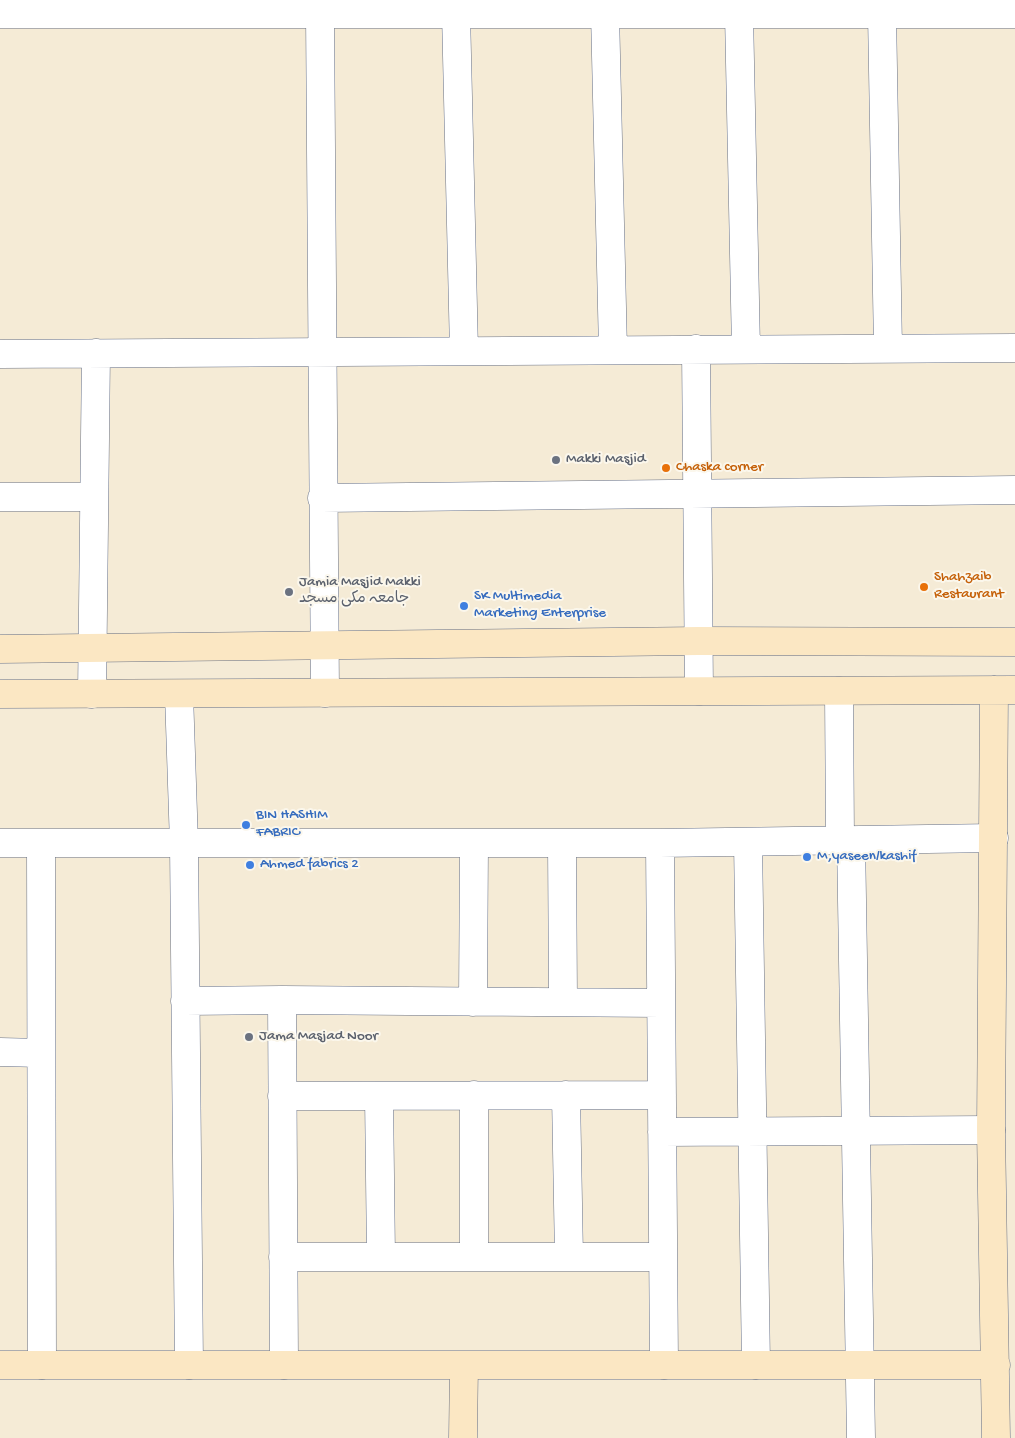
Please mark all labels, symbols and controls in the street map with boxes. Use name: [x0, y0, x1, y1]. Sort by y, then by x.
place label: Makki Masjid: [566, 451, 646, 469]
marker: Makki Masjid: [550, 454, 562, 466]
place label: Chaska corner: [676, 459, 763, 477]
marker: Chaska corner: [660, 462, 672, 474]
place label: Shahzaib Restaurant: [934, 569, 1003, 604]
place label: Jamia Masjid Makki جامعہ مکی مسجد: [299, 574, 421, 609]
marker: Shahzaib Restaurant: [918, 581, 930, 593]
marker: Jamia Masjid Makki جامعہ مکی مسجد: [283, 586, 295, 598]
place label: SK Multimedia Marketing Enterprise: [474, 588, 606, 623]
marker: SK Multimedia Marketing Enterprise: [458, 600, 470, 612]
place label: BIN HASHIM FABRIC: [256, 807, 328, 842]
marker: BIN HASHIM FABRIC: [240, 819, 252, 831]
place label: M,yaseen/kashif: [817, 848, 916, 866]
marker: M,yaseen/kashif: [801, 851, 813, 863]
place label: Ahmed fabrics 2: [260, 856, 359, 874]
marker: Ahmed fabrics 2: [244, 859, 256, 871]
place label: Jama Masjad Noor: [259, 1028, 378, 1046]
marker: Jama Masjad Noor: [243, 1031, 255, 1043]

